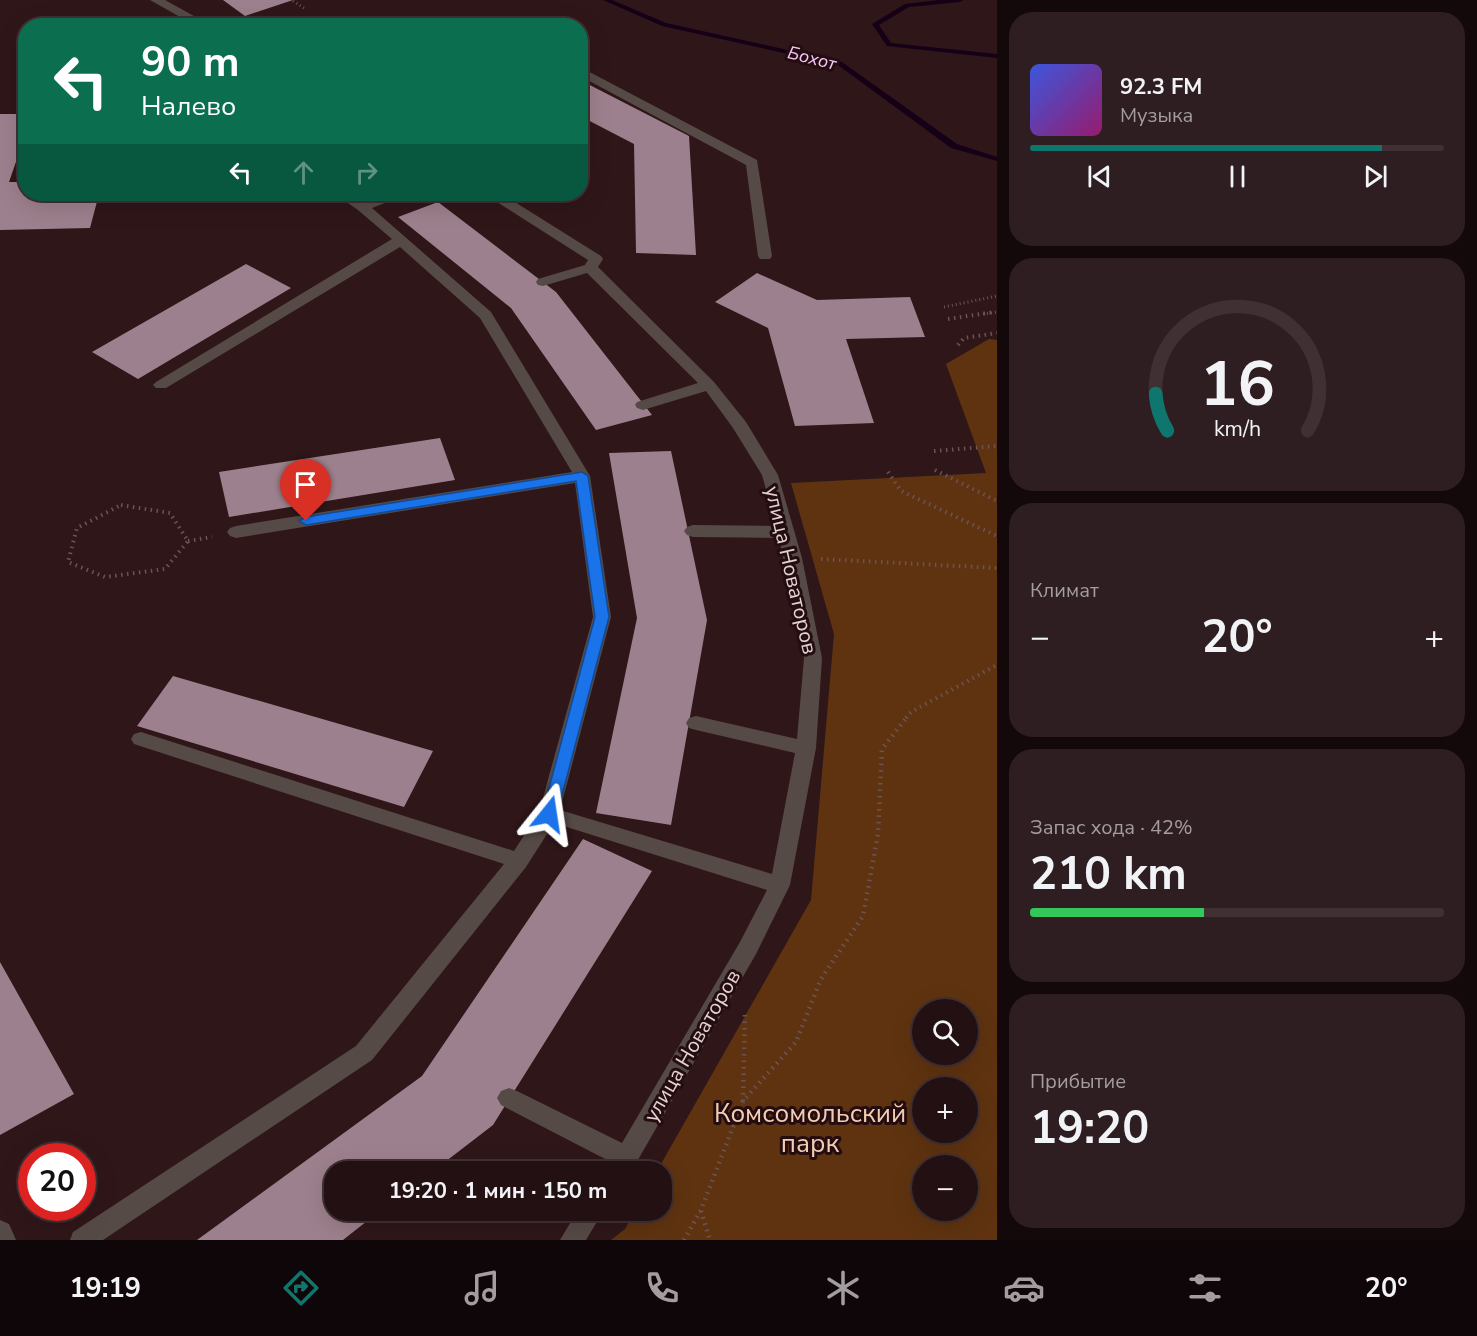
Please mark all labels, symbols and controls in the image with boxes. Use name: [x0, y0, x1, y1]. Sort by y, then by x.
text: 90 m: [141, 34, 240, 91]
water label: Бохот: [785, 40, 840, 76]
icon: left: [42, 42, 120, 120]
text: 92.3 FM: [1120, 72, 1202, 102]
text: Налево: [141, 88, 236, 125]
text: Музыка: [1120, 102, 1193, 129]
icon: left: [224, 156, 257, 189]
icon: ahead: [287, 156, 320, 189]
icon: right: [350, 156, 383, 189]
icon: previous: [1083, 160, 1116, 193]
icon: pause: [1221, 160, 1254, 193]
icon: next: [1359, 160, 1392, 193]
text: 16: [1200, 343, 1274, 428]
text: km/h: [1213, 415, 1261, 445]
pin: [280, 459, 331, 521]
icon: arrive: [289, 468, 322, 501]
street label: улица Новаторов: [758, 483, 824, 657]
text: Климат: [1030, 577, 1099, 604]
text: 20°: [1201, 607, 1273, 668]
text: −: [1030, 615, 1050, 660]
text: +: [1424, 615, 1444, 660]
position arrow: [517, 782, 581, 846]
text: Запас хода · 42%: [1030, 814, 1193, 841]
text: 210 km: [1030, 844, 1187, 905]
street label: улица Новаторов: [637, 965, 747, 1127]
map controls: [912, 999, 978, 1221]
button: search: [912, 999, 978, 1065]
text: Прибытие: [1030, 1068, 1126, 1095]
button: +: [912, 1077, 978, 1143]
park label: Комсомольский парк: [714, 1096, 906, 1161]
text: 19:20: [1030, 1098, 1149, 1159]
speed limit sign: 20: [18, 1143, 96, 1221]
button: −: [912, 1155, 978, 1221]
text: 19:20 · 1 мин · 150 m: [389, 1176, 607, 1206]
icon: directions: [280, 1267, 322, 1309]
icon: music: [461, 1267, 503, 1309]
icon: phone: [641, 1267, 683, 1309]
icon: climate: [822, 1267, 864, 1309]
icon: car: [1003, 1267, 1045, 1309]
icon: filters: [1184, 1267, 1226, 1309]
text: 19:19: [69, 1270, 141, 1307]
text: 20°: [1365, 1270, 1407, 1307]

